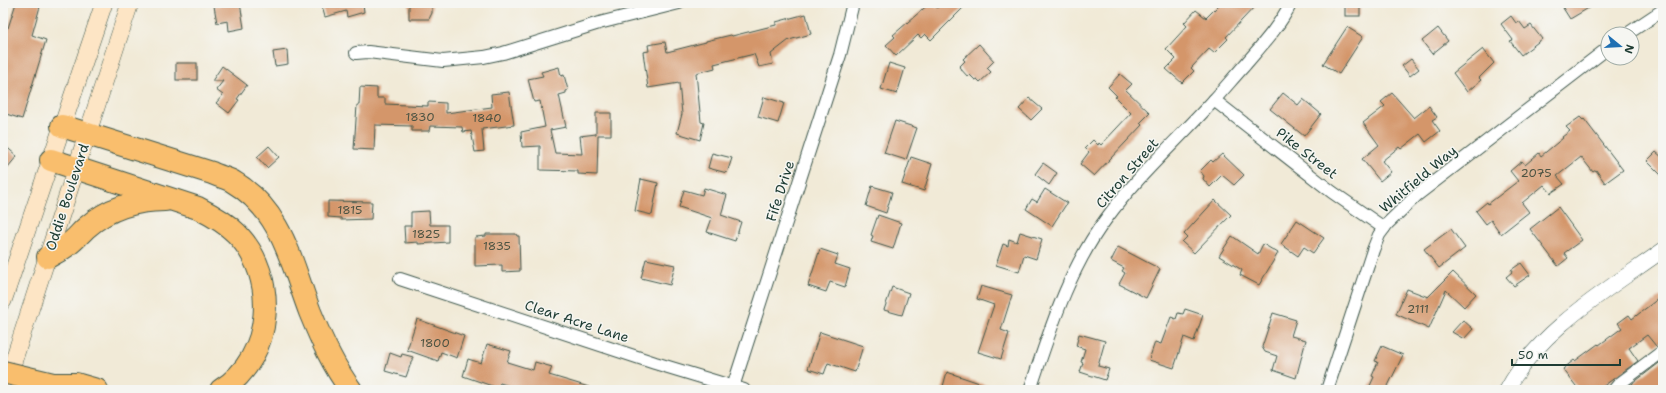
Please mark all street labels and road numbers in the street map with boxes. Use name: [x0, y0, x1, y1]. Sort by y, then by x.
street label: Pike Street: [1273, 123, 1341, 183]
street label: Citron Street: [1092, 134, 1162, 212]
street label: Oddie Boulevard: [41, 141, 93, 253]
street label: Whitfield Way: [1376, 141, 1460, 217]
street label: Fife Drive: [762, 158, 798, 224]
street label: Clear Acre Lane: [523, 296, 631, 346]

